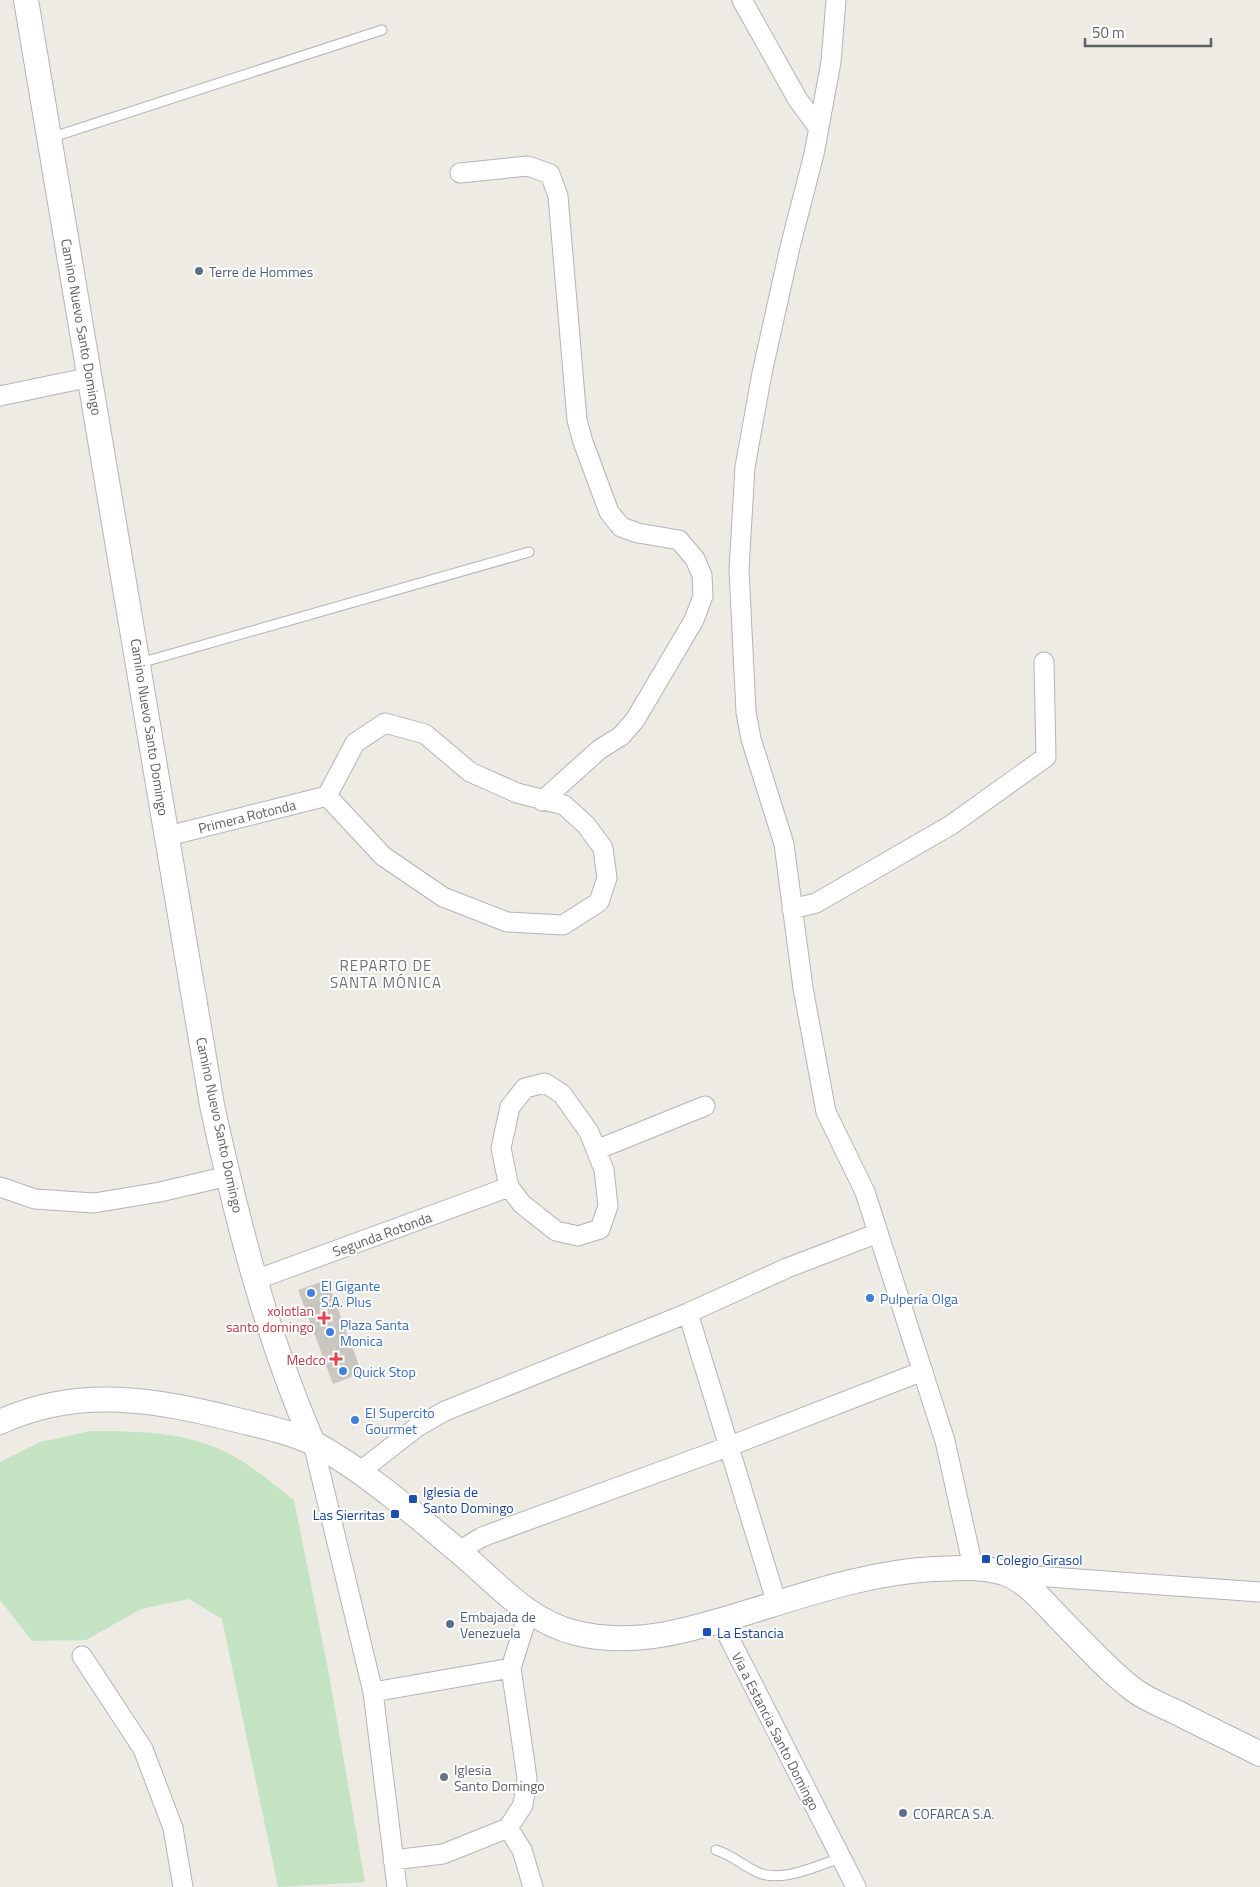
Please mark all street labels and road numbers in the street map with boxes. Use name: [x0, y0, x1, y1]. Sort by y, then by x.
street label: Camino Nuevo Santo Domingo: [56, 237, 108, 417]
street label: Camino Nuevo Santo Domingo: [126, 637, 174, 817]
street label: Primera Rotonda: [196, 794, 298, 838]
street label: Camino Nuevo Santo Domingo: [191, 1035, 249, 1215]
street label: Segunda Rotonda: [329, 1206, 435, 1262]
street label: Via a Estancia Santo Domingo: [727, 1648, 825, 1814]

